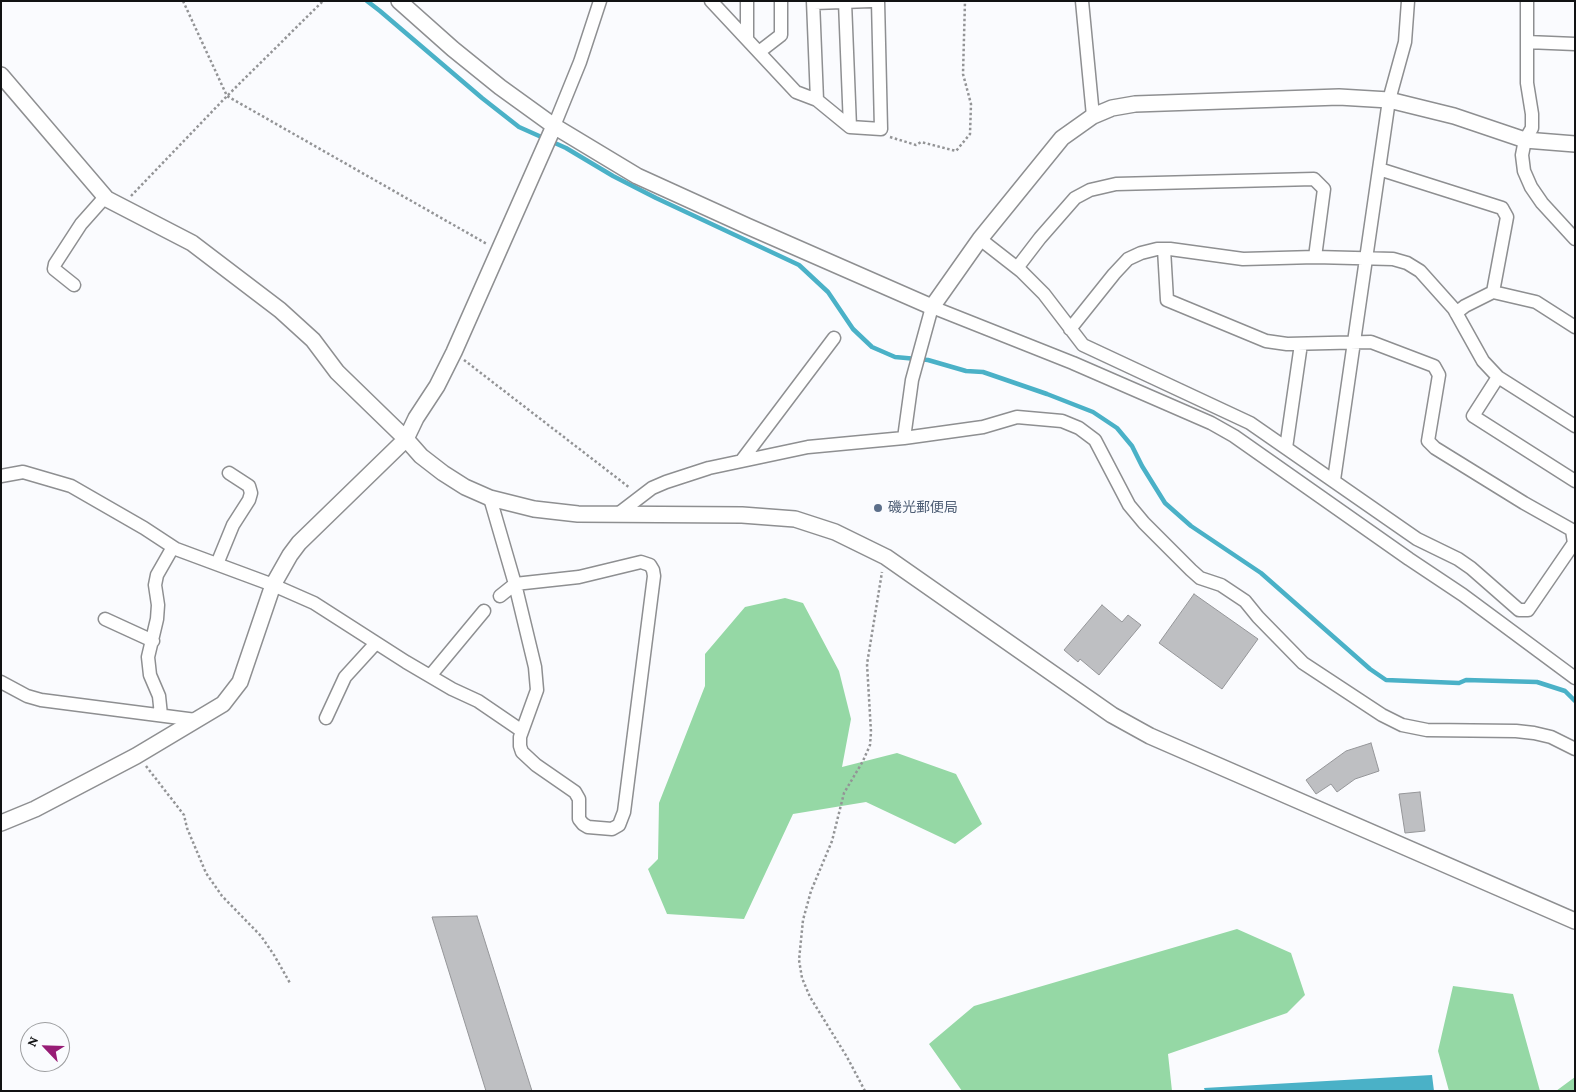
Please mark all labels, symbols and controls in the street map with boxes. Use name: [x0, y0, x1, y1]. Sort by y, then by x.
place label: 磯光郵便局: [888, 500, 958, 516]
marker: 磯光郵便局: [872, 502, 884, 514]
north arrow: [20, 1022, 70, 1072]
text: N: [23, 1034, 41, 1049]

